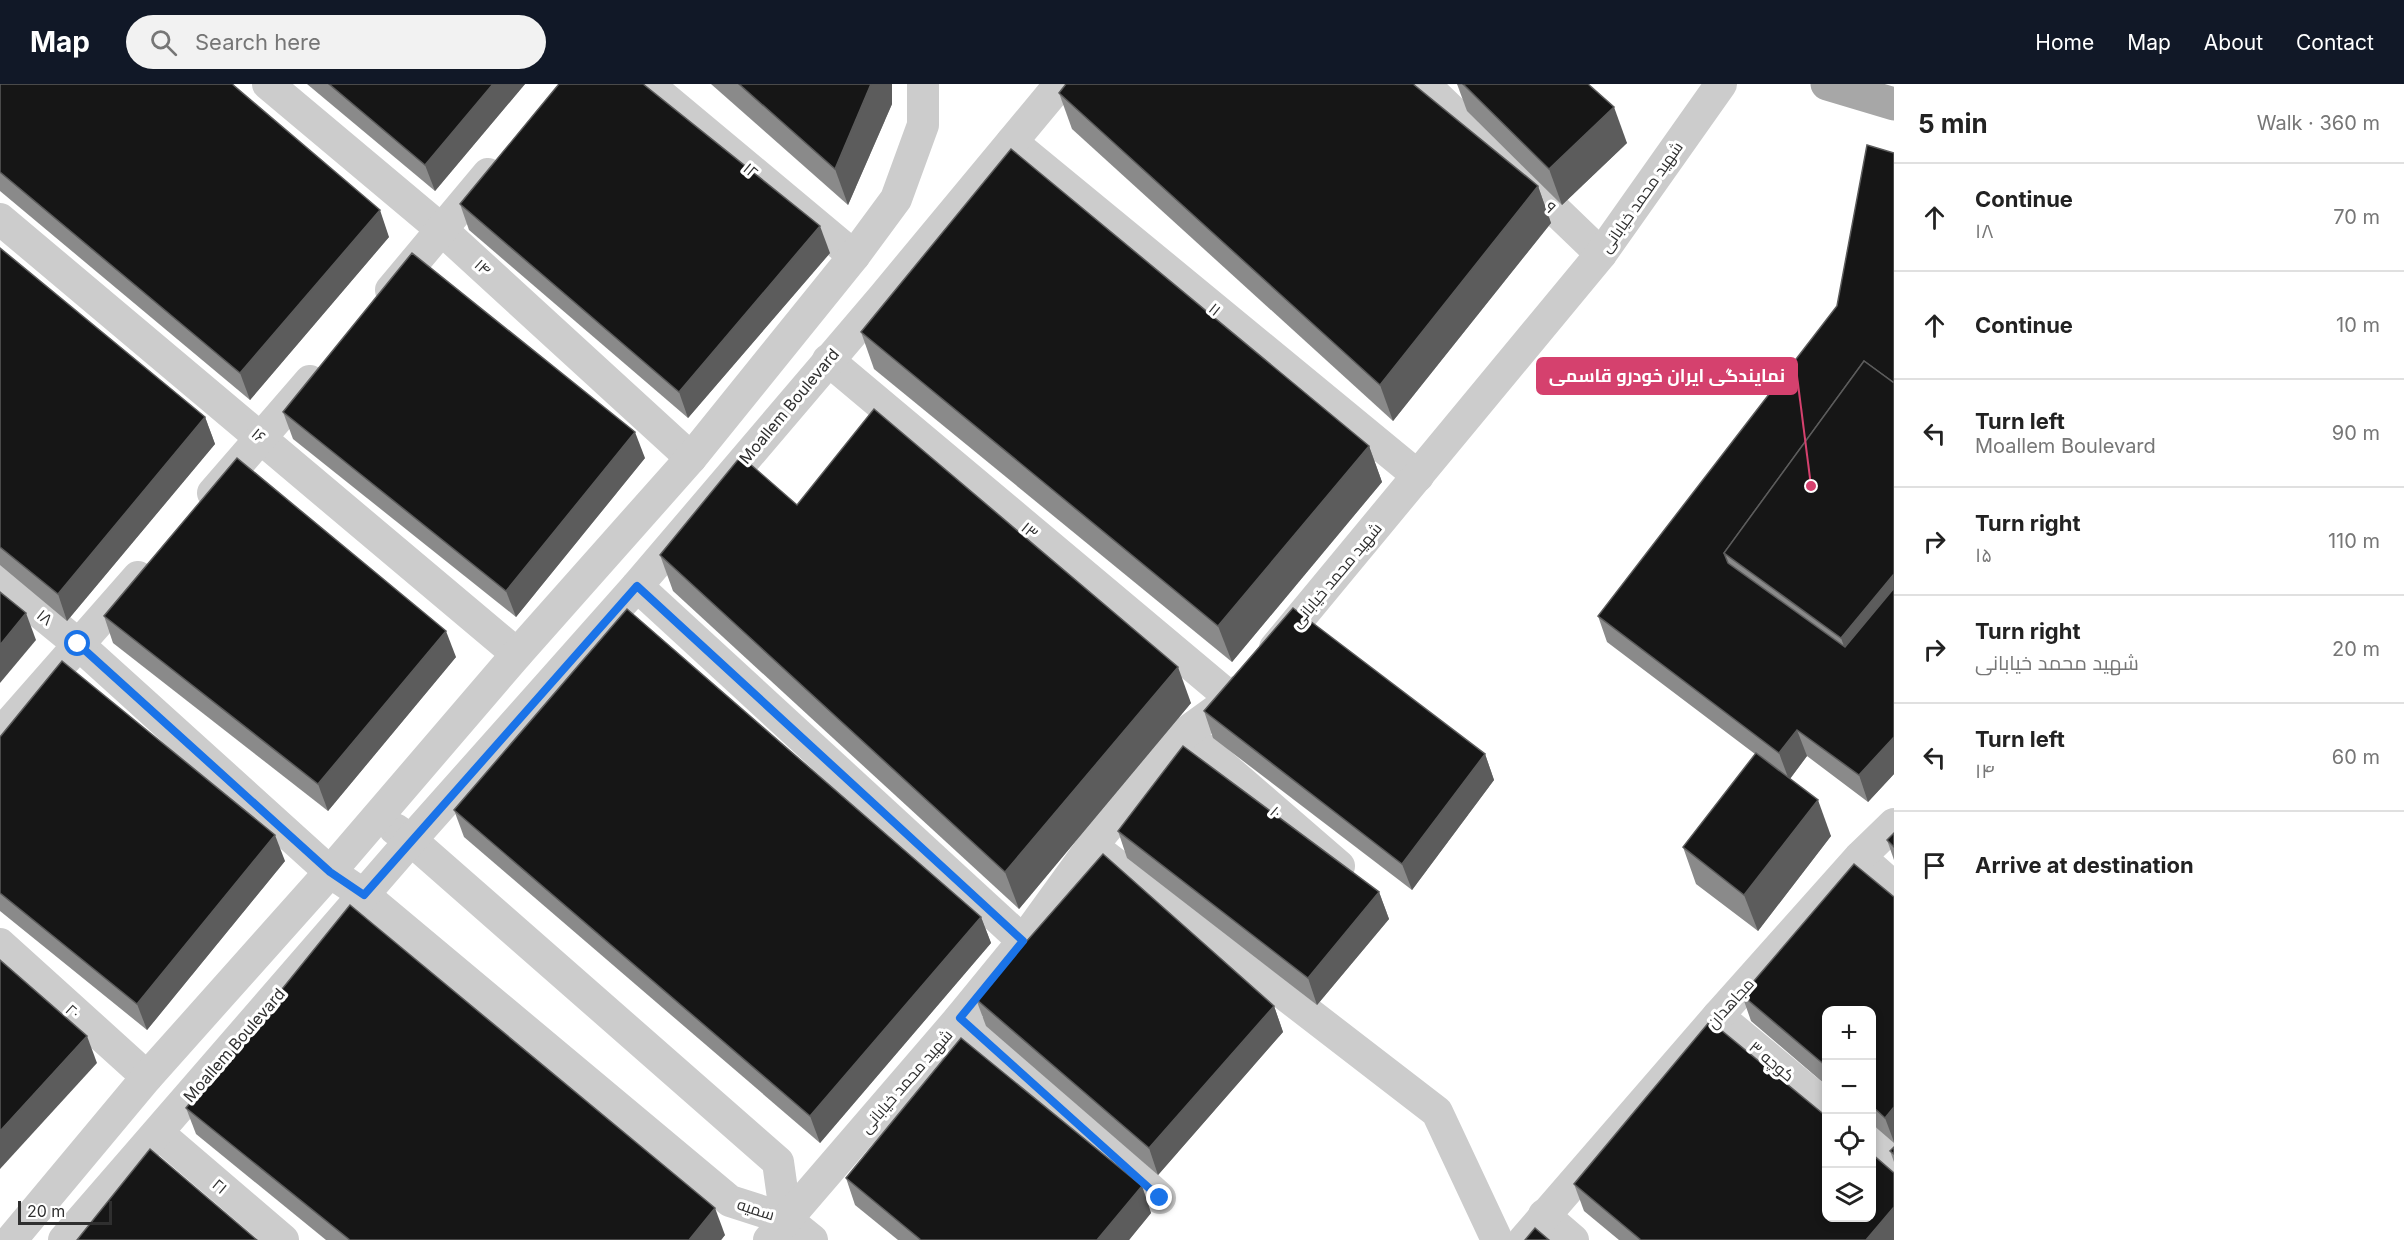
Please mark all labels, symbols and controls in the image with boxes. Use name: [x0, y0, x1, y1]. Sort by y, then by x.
search box: [126, 15, 546, 69]
text: Map: [30, 25, 90, 59]
icon: search: [147, 26, 180, 59]
text: Search here: [195, 29, 321, 55]
text: Home: [2035, 30, 2094, 55]
text: Map: [2127, 30, 2171, 55]
text: About: [2204, 30, 2263, 55]
text: Contact: [2296, 30, 2374, 55]
text: 5 min: [1918, 108, 1988, 139]
text: Walk · 360 m: [2257, 111, 2380, 135]
street label: شهید محمد خیابانی: [1595, 138, 1688, 257]
street label: ۱۲: [739, 158, 763, 182]
text: Continue: [1975, 186, 2073, 212]
street label: ۹: [1541, 197, 1561, 217]
icon: ahead: [1918, 201, 1951, 234]
text: 70 m: [2333, 205, 2380, 229]
text: ۱۸: [1975, 219, 1994, 243]
street label: ۱۴: [471, 254, 495, 280]
street label: ۱۱: [1205, 298, 1225, 320]
icon: ahead: [1918, 309, 1951, 342]
text: Continue: [1975, 312, 2073, 338]
text: 10 m: [2336, 313, 2380, 337]
street label: Moallem Boulevard: [735, 344, 843, 468]
callout: نمایندگی ایران خودرو قاسمی: [1537, 358, 1797, 394]
text: نمایندگی ایران خودرو قاسمی: [1549, 365, 1785, 387]
text: Turn left: [1975, 408, 2065, 434]
icon: left: [1918, 417, 1951, 450]
text: 90 m: [2332, 421, 2380, 445]
street label: ۱۶: [248, 423, 270, 447]
text: Moallem Boulevard: [1975, 434, 2156, 458]
text: Turn right: [1975, 510, 2081, 536]
street label: ۱۳: [1018, 517, 1042, 543]
street label: شهید محمد خیابانی: [1286, 518, 1387, 632]
icon: right: [1918, 525, 1951, 558]
text: 110 m: [2328, 529, 2380, 553]
text: ۱۵: [1975, 543, 1992, 567]
street label: ۱۸: [33, 605, 57, 629]
text: Turn right: [1975, 618, 2081, 644]
route start: [64, 630, 90, 656]
icon: right: [1918, 633, 1951, 666]
text: 20 m: [2332, 637, 2380, 661]
text: شهید محمد خیابانی: [1975, 651, 2139, 675]
text: Turn left: [1975, 726, 2065, 752]
icon: left: [1918, 741, 1951, 774]
text: 60 m: [2332, 745, 2380, 769]
text: ۱۴: [1975, 759, 1994, 783]
street label: ۱۰: [1266, 802, 1286, 822]
icon: arrive: [1918, 849, 1951, 882]
text: Arrive at destination: [1975, 852, 2194, 878]
street label: مجاهدان: [1702, 974, 1759, 1033]
street label: Moallem Boulevard: [179, 984, 289, 1106]
street label: ۲۰: [62, 999, 84, 1023]
map controls: [1822, 1006, 1876, 1222]
button: +: [1822, 1006, 1876, 1060]
street label: شهید محمد خیابانی: [855, 1025, 957, 1138]
street label: کوچه ۳: [1744, 1036, 1799, 1087]
button: −: [1822, 1060, 1876, 1114]
button: locate: [1822, 1114, 1876, 1168]
button: layers: [1822, 1168, 1876, 1222]
street label: ۲۱: [208, 1174, 232, 1198]
route end: [1146, 1184, 1172, 1210]
street label: سمیه: [735, 1194, 777, 1224]
scale bar: [18, 1198, 112, 1226]
text: 20 m: [27, 1201, 65, 1221]

